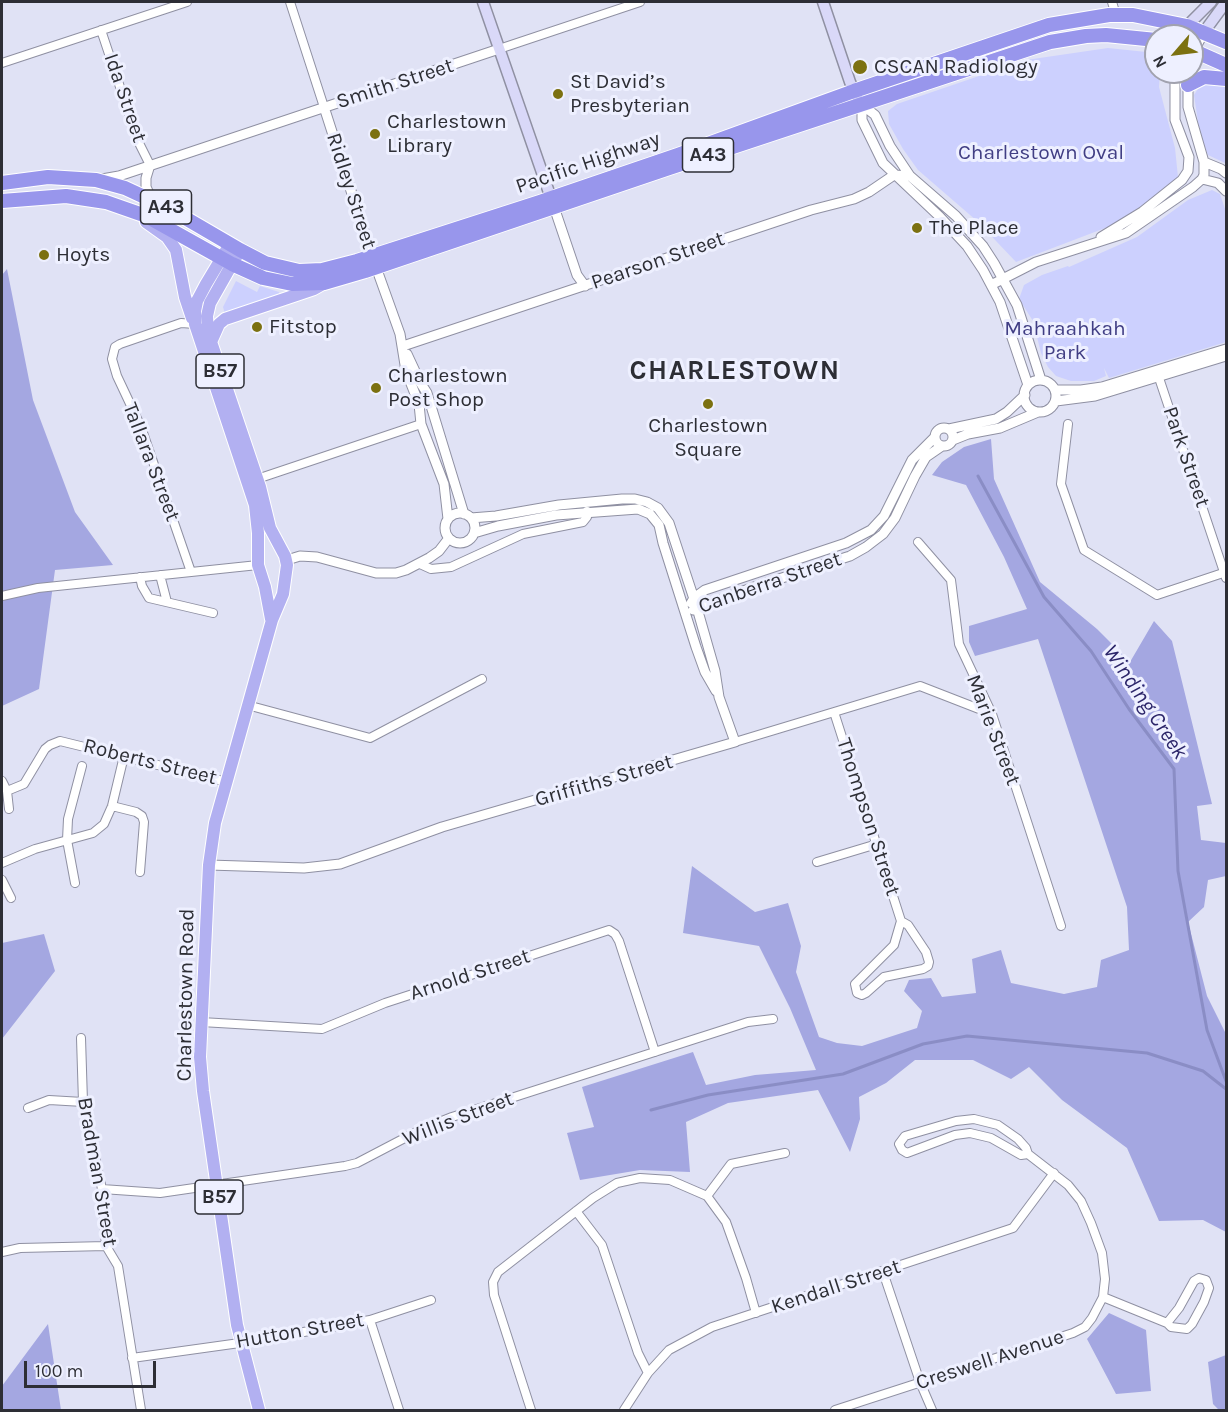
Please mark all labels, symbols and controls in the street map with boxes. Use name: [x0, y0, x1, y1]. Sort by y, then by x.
north arrow: [1144, 24, 1204, 84]
street label: Ida Street: [98, 50, 152, 146]
text: N: [1148, 52, 1171, 71]
street label: Smith Street: [333, 53, 457, 115]
place label: CSCAN Radiology: [874, 54, 1038, 80]
marker: CSCAN Radiology: [851, 58, 869, 76]
place label: St David’s Presbyterian: [570, 69, 690, 119]
marker: St David’s Presbyterian: [551, 87, 565, 101]
place label: Charlestown Library: [387, 109, 507, 159]
marker: Charlestown Library: [368, 127, 382, 141]
street label: Pacific Highway: [513, 127, 663, 199]
street label: Ridley Street: [320, 130, 382, 252]
road number: A43: [682, 138, 734, 172]
park label: Charlestown Oval: [958, 140, 1124, 166]
road number: A43: [140, 190, 192, 224]
place label: The Place: [929, 215, 1019, 241]
marker: The Place: [910, 221, 924, 235]
street label: Pearson Street: [588, 226, 728, 296]
place label: Hoyts: [56, 242, 110, 268]
marker: Hoyts: [37, 248, 51, 262]
place label: Fitstop: [269, 314, 337, 340]
park label: Mahraahkah Park: [1004, 316, 1126, 366]
marker: Fitstop: [250, 320, 264, 334]
road number: B57: [196, 354, 244, 388]
district label: CHARLESTOWN: [630, 355, 840, 387]
place label: Charlestown Post Shop: [388, 363, 508, 413]
marker: Charlestown Post Shop: [369, 381, 383, 395]
marker: Charlestown Square: [701, 397, 715, 411]
street label: Tallara Street: [117, 399, 185, 525]
street label: Park Street: [1157, 403, 1215, 511]
place label: Charlestown Square: [648, 413, 768, 463]
street label: Canberra Street: [695, 547, 845, 619]
water label: Winding Creek: [1097, 640, 1193, 764]
street label: Marie Street: [960, 671, 1026, 789]
street label: Roberts Street: [81, 733, 219, 791]
street label: Thompson Street: [831, 735, 905, 899]
street label: Griffiths Street: [532, 749, 676, 813]
street label: Charlestown Road: [172, 908, 200, 1082]
street label: Arnold Street: [407, 944, 533, 1006]
street label: Willis Street: [399, 1086, 517, 1152]
street label: Bradman Street: [71, 1095, 123, 1249]
road number: B57: [195, 1180, 243, 1214]
street label: Kendall Street: [768, 1254, 904, 1320]
street label: Hutton Street: [234, 1307, 366, 1355]
street label: Creswell Avenue: [913, 1324, 1067, 1396]
scale bar: [27, 1349, 159, 1387]
text: 100 m: [35, 1360, 83, 1382]

